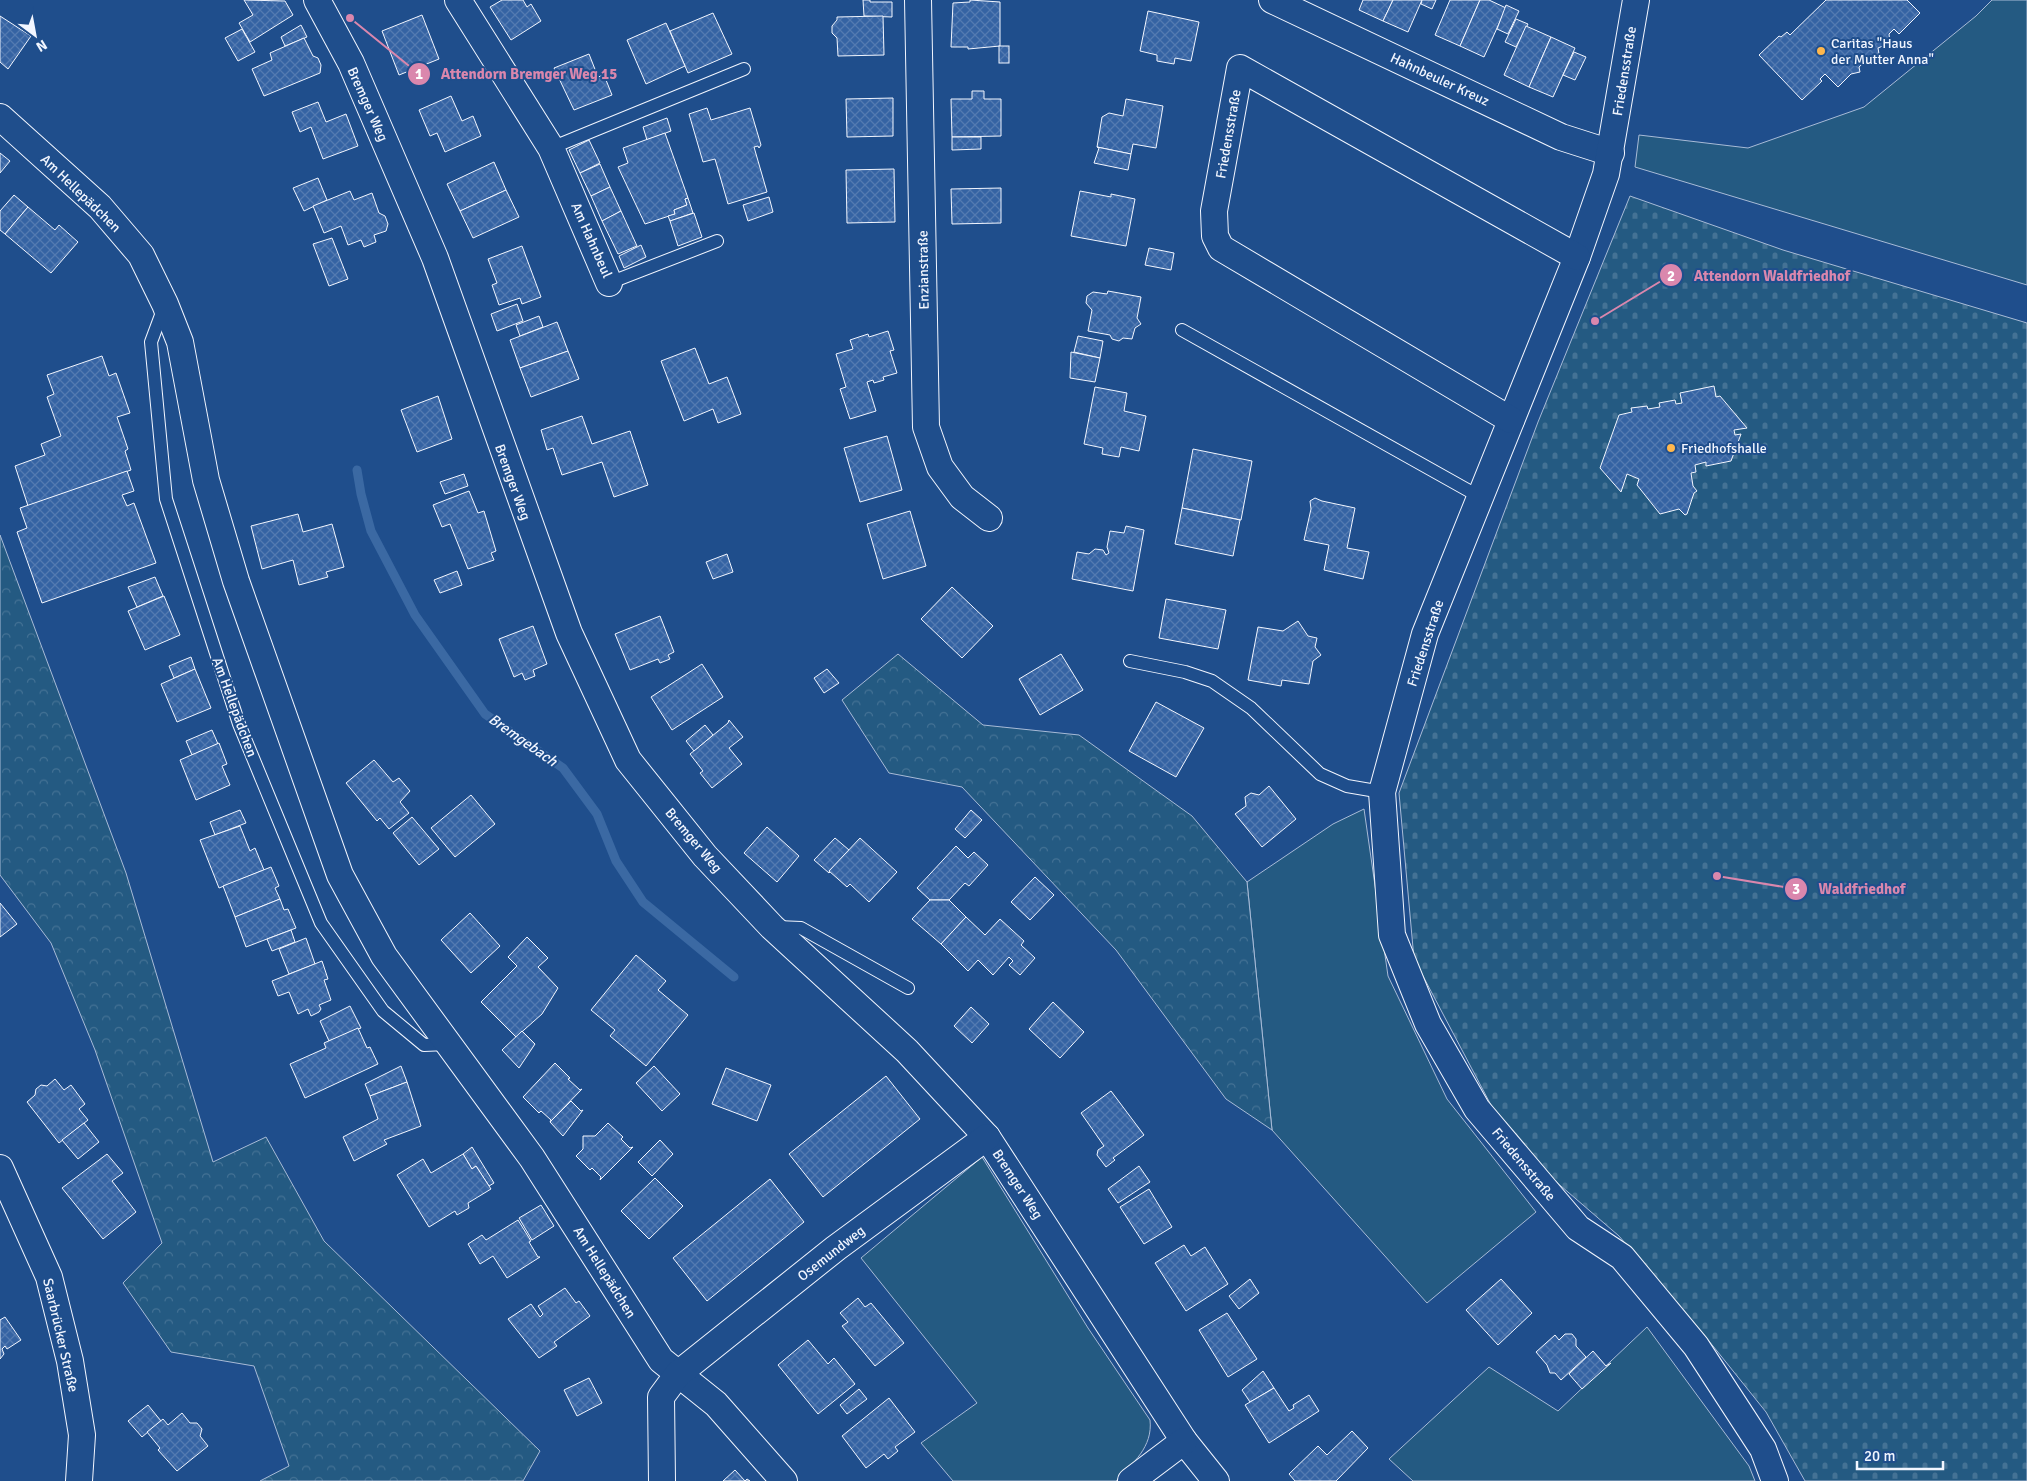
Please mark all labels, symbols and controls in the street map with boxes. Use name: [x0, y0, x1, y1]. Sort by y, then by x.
north arrow: [10, 10, 60, 60]
street label: Friedensstraße: [1609, 25, 1640, 117]
place label: Caritas "Haus der Mutter Anna": [1831, 35, 1934, 68]
text: N: [33, 36, 50, 55]
marker: Caritas "Haus der Mutter Anna": [1815, 45, 1827, 57]
street label: Hahnbeuler Kreuz: [1388, 49, 1492, 110]
callout: Attendorn Bremger Weg 15: [406, 59, 628, 89]
street label: Bremger Weg: [344, 64, 392, 144]
text: 1: [415, 65, 423, 83]
text: Attendorn Bremger Weg 15: [441, 65, 617, 83]
street label: Friedensstraße: [1212, 88, 1245, 180]
street label: Am Hellepädchen: [37, 151, 124, 236]
street label: Am Hahnbeul: [567, 200, 616, 281]
street label: Enzianstraße: [914, 230, 933, 310]
callout: Attendorn Waldfriedhof: [1658, 260, 1860, 290]
text: 2: [1667, 267, 1675, 285]
text: Attendorn Waldfriedhof: [1694, 267, 1852, 285]
place label: Friedhofshalle: [1681, 440, 1767, 457]
street label: Bremger Weg: [491, 442, 534, 523]
marker: Friedhofshalle: [1665, 442, 1677, 454]
street label: Friedensstraße: [1403, 598, 1448, 689]
street label: Am Hellepädchen: [209, 655, 260, 759]
water label: Bremgebach: [485, 710, 561, 771]
street label: Bremger Weg: [661, 804, 726, 876]
callout: Waldfriedhof: [1783, 874, 1915, 904]
text: 3: [1792, 880, 1800, 898]
text: Waldfriedhof: [1819, 880, 1907, 898]
street label: Friedensstraße: [1488, 1124, 1559, 1204]
street label: Bremger Weg: [989, 1146, 1046, 1222]
street label: Osemundweg: [794, 1222, 868, 1285]
street label: Am Hellepädchen: [570, 1223, 640, 1321]
street label: Saarbrücker Straße: [39, 1276, 82, 1394]
scale bar: [1857, 1438, 1943, 1470]
text: 20 m: [1864, 1447, 1895, 1465]

